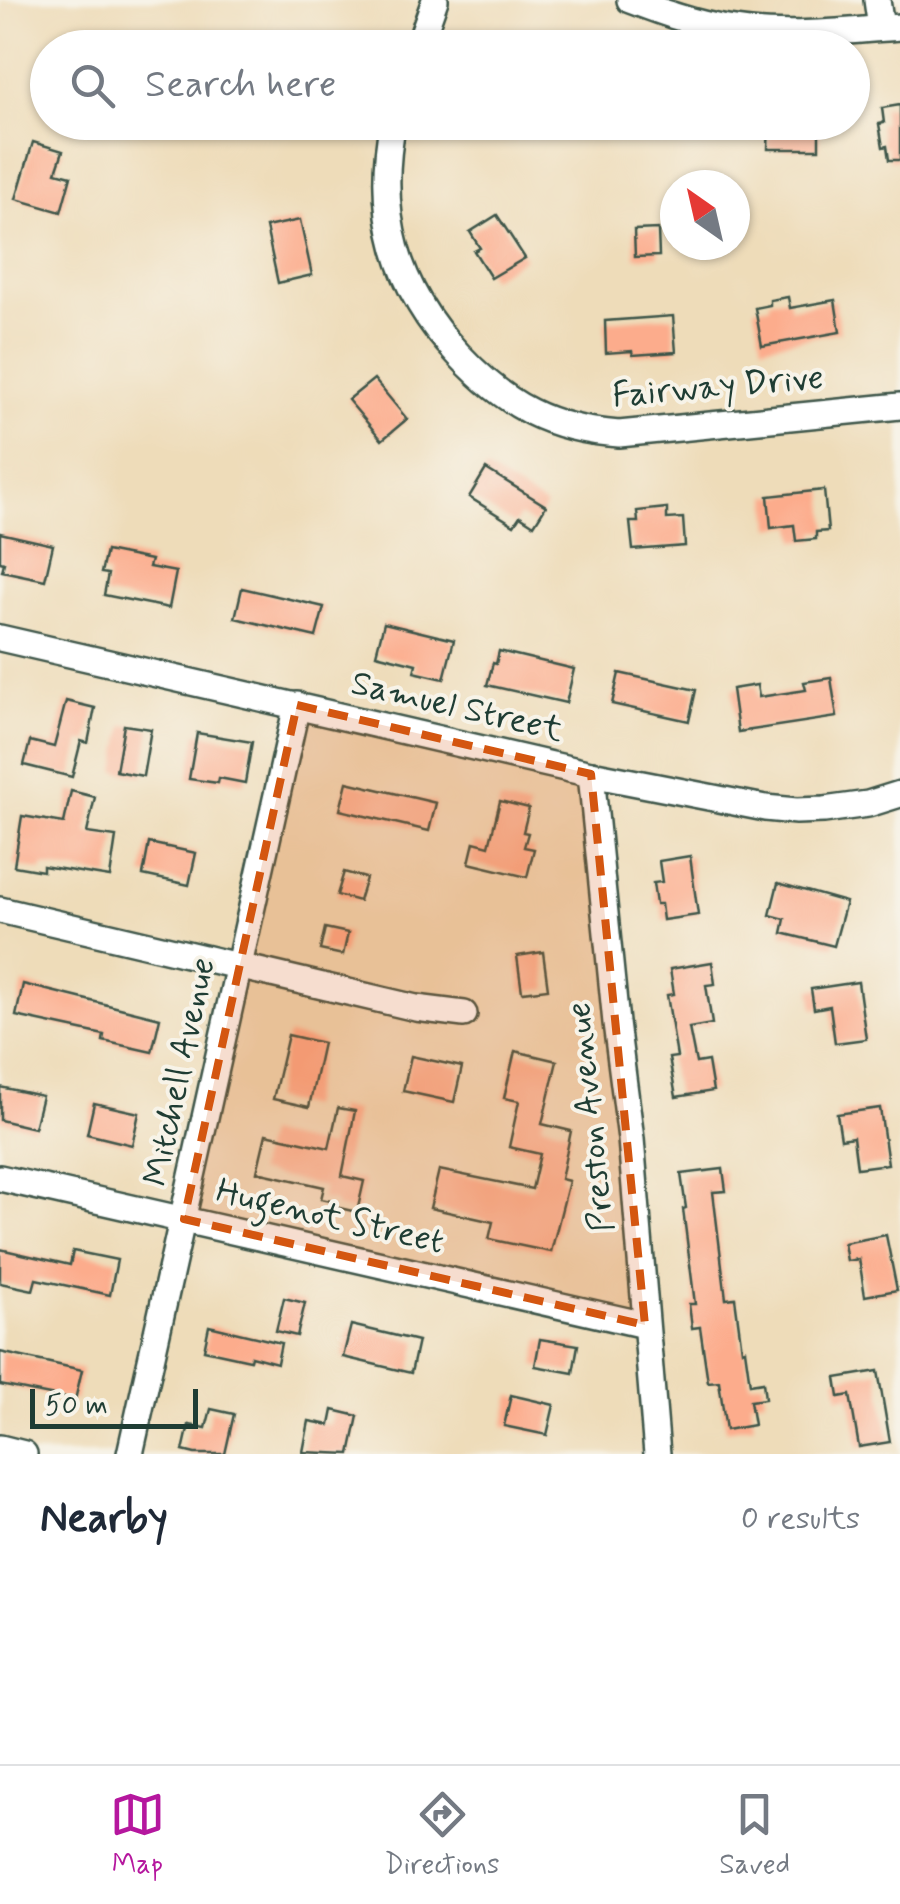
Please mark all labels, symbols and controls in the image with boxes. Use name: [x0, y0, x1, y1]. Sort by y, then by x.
search box: [30, 30, 870, 140]
icon: search: [65, 58, 120, 113]
text: Search here: [145, 61, 336, 110]
north arrow: [660, 170, 750, 260]
street label: Fairway Drive: [610, 355, 826, 419]
street label: Samuel Street: [347, 660, 568, 754]
street label: Mitchell Avenue: [133, 954, 227, 1190]
street label: Preston Avenue: [556, 1000, 626, 1234]
street label: Hugenot Street: [211, 1168, 448, 1269]
scale bar: [30, 1384, 198, 1428]
text: 50 m: [45, 1388, 108, 1425]
text: Nearby: [40, 1492, 168, 1547]
text: 0 results: [741, 1498, 860, 1540]
tab: Map: [110, 1787, 165, 1884]
tab: Directions: [385, 1787, 500, 1884]
tab: Saved: [719, 1787, 790, 1884]

